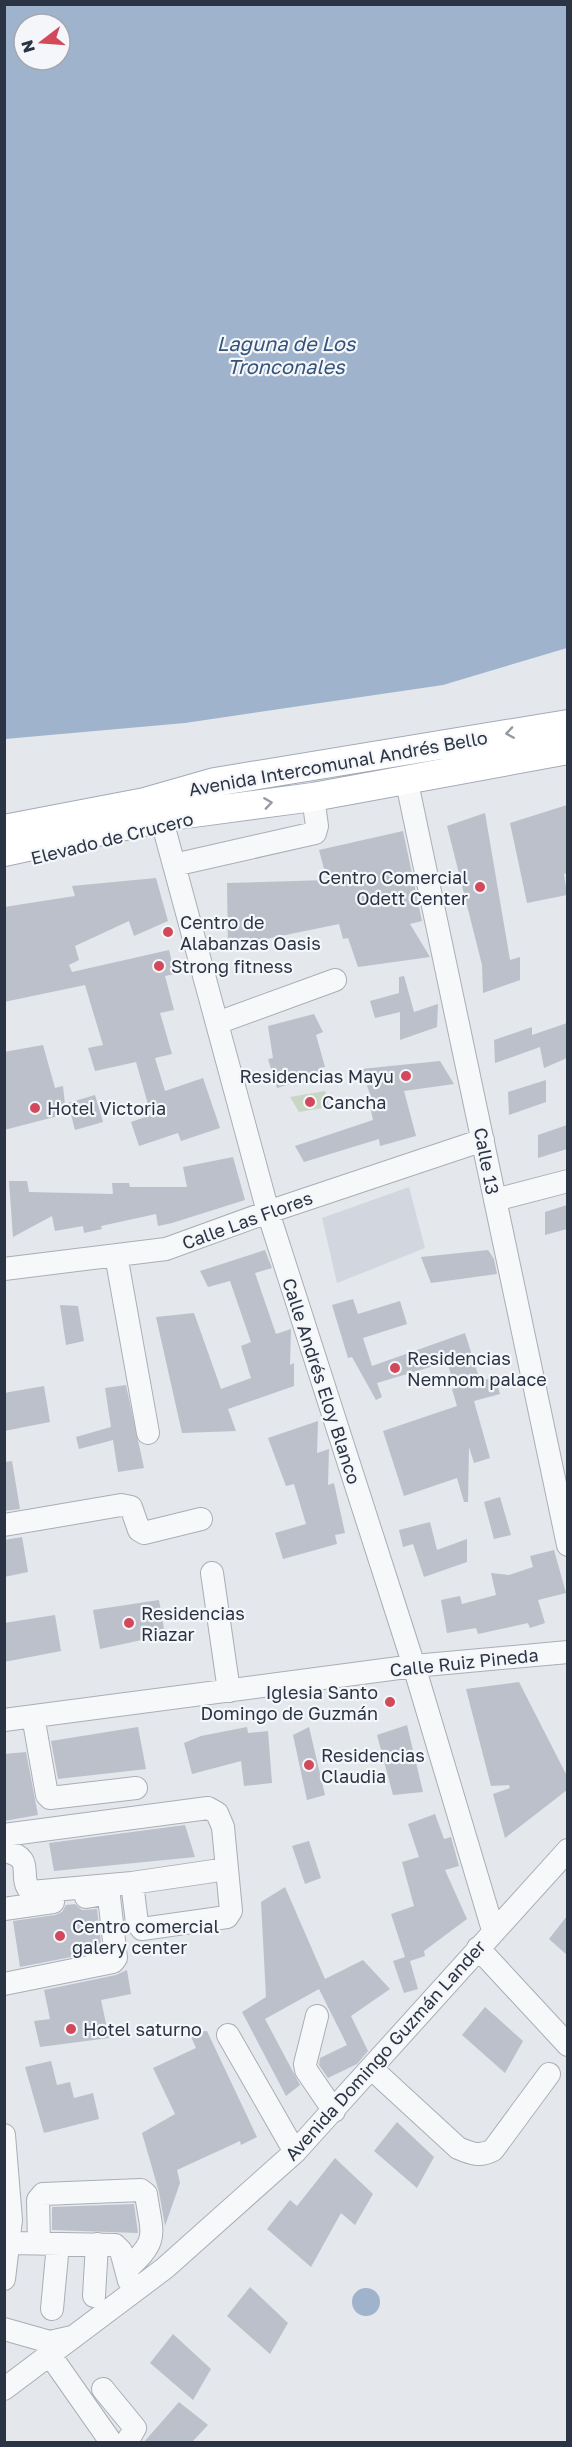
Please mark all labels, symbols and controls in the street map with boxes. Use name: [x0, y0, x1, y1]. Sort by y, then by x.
north arrow: [12, 12, 72, 72]
text: N: [16, 38, 39, 55]
water label: Laguna de Los Tronconales: [217, 331, 357, 378]
street label: Avenida Intercomunal Andrés Bello: [187, 726, 489, 800]
one-way arrow: [505, 726, 515, 739]
one-way arrow: [263, 798, 273, 810]
street label: Elevado de Crucero: [28, 807, 196, 869]
place label: Centro Comercial Odett Center: [318, 866, 468, 909]
marker: Centro Comercial Odett Center: [473, 880, 487, 894]
place label: Centro de Alabanzas Oasis: [180, 911, 321, 954]
marker: Centro de Alabanzas Oasis: [161, 925, 175, 939]
place label: Strong fitness: [171, 955, 293, 977]
marker: Strong fitness: [152, 959, 166, 973]
place label: Residencias Mayu: [239, 1065, 394, 1087]
marker: Residencias Mayu: [399, 1069, 413, 1083]
place label: Cancha: [322, 1091, 387, 1113]
marker: Cancha: [303, 1095, 317, 1109]
place label: Hotel Victoria: [47, 1097, 166, 1119]
marker: Hotel Victoria: [28, 1101, 42, 1115]
street label: Calle 13: [470, 1126, 504, 1196]
street label: Calle Las Flores: [179, 1186, 315, 1254]
street label: Calle Andrés Eloy Blanco: [278, 1275, 366, 1487]
place label: Residencias Nemnom palace: [407, 1347, 547, 1390]
marker: Residencias Nemnom palace: [388, 1361, 402, 1375]
place label: Residencias Riazar: [141, 1602, 245, 1645]
marker: Residencias Riazar: [122, 1616, 136, 1630]
street label: Calle Ruiz Pineda: [389, 1643, 539, 1681]
place label: Iglesia Santo Domingo de Guzmán: [200, 1681, 378, 1724]
marker: Iglesia Santo Domingo de Guzmán: [383, 1695, 397, 1709]
place label: Residencias Claudia: [321, 1744, 425, 1787]
marker: Residencias Claudia: [302, 1758, 316, 1772]
place label: Centro comercial galery center: [72, 1915, 220, 1958]
marker: Centro comercial galery center: [53, 1929, 67, 1943]
street label: Avenida Domingo Guzmán Lander: [280, 1935, 490, 2165]
place label: Hotel saturno: [83, 2018, 202, 2040]
marker: Hotel saturno: [64, 2022, 78, 2036]

